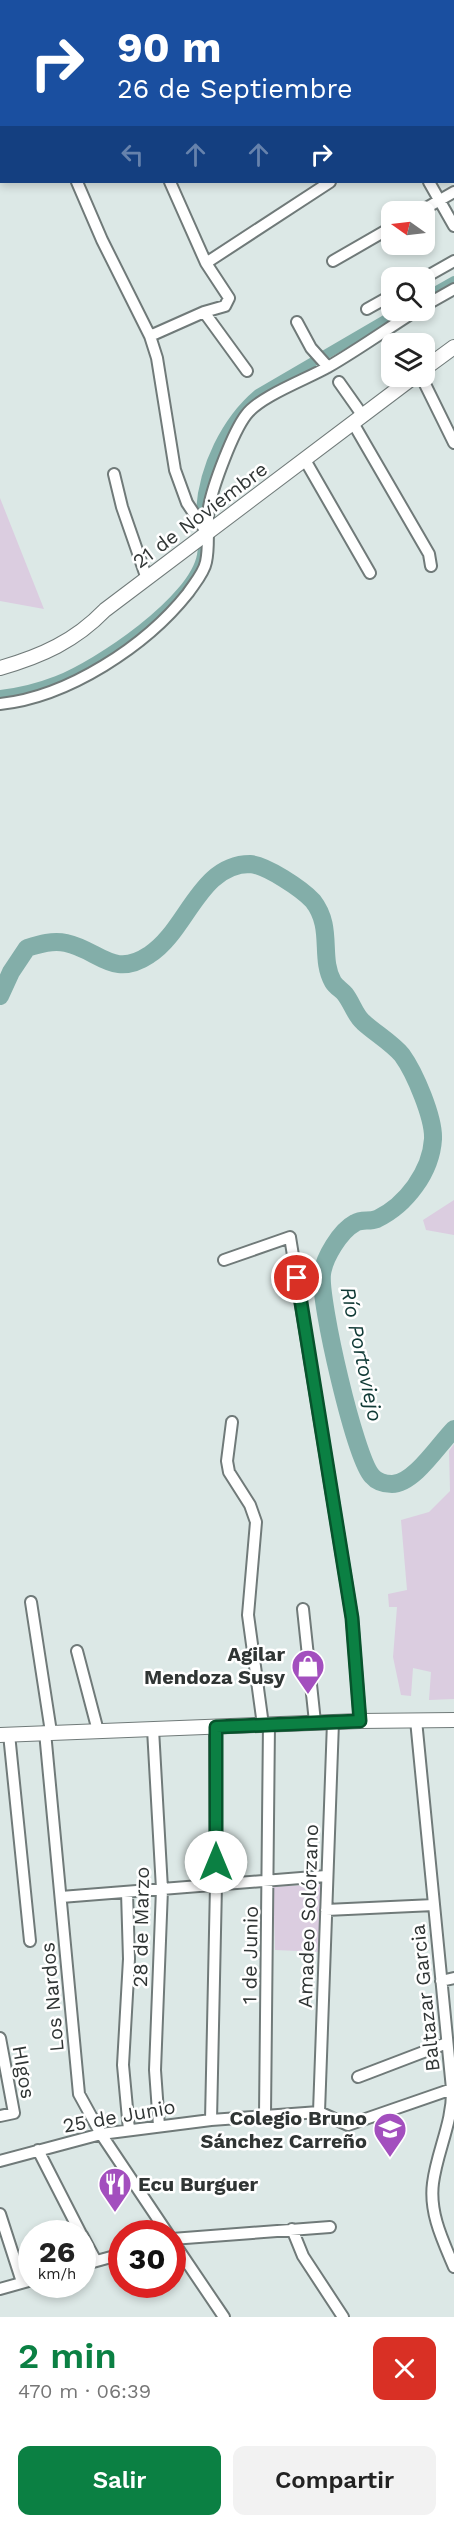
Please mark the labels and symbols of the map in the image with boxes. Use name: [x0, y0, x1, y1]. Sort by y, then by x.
north arrow: [381, 201, 435, 255]
street label: 21 de Noviembre: [128, 457, 272, 573]
pin: [271, 1252, 322, 1303]
water label: Río Portoviejo: [336, 1284, 388, 1424]
place label: Agilar Mendoza Susy: [144, 1642, 286, 1689]
shop icon: Agilar Mendoza Susy: [290, 1648, 326, 1695]
street label: Amadeo Solórzano: [293, 1824, 323, 2008]
position arrow: [184, 1830, 248, 1894]
street label: 28 de Marzo: [128, 1866, 154, 1988]
street label: 1 de Junio: [237, 1906, 263, 2004]
street label: Baltazar Garcia: [405, 1923, 445, 2073]
street label: Los Nardos: [35, 1941, 69, 2053]
street label: HIgos: [8, 2044, 40, 2100]
street label: 25 de Junio: [61, 2094, 177, 2138]
place label: Colegio Bruno Sánchez Carreño: [201, 2106, 367, 2153]
school or university icon: Colegio Bruno Sánchez Carreño: [372, 2111, 408, 2158]
restaurant icon: Ecu Burguer: [97, 2166, 133, 2213]
place label: Ecu Burguer: [138, 2172, 259, 2196]
speed limit sign: 30: [108, 2220, 186, 2298]

